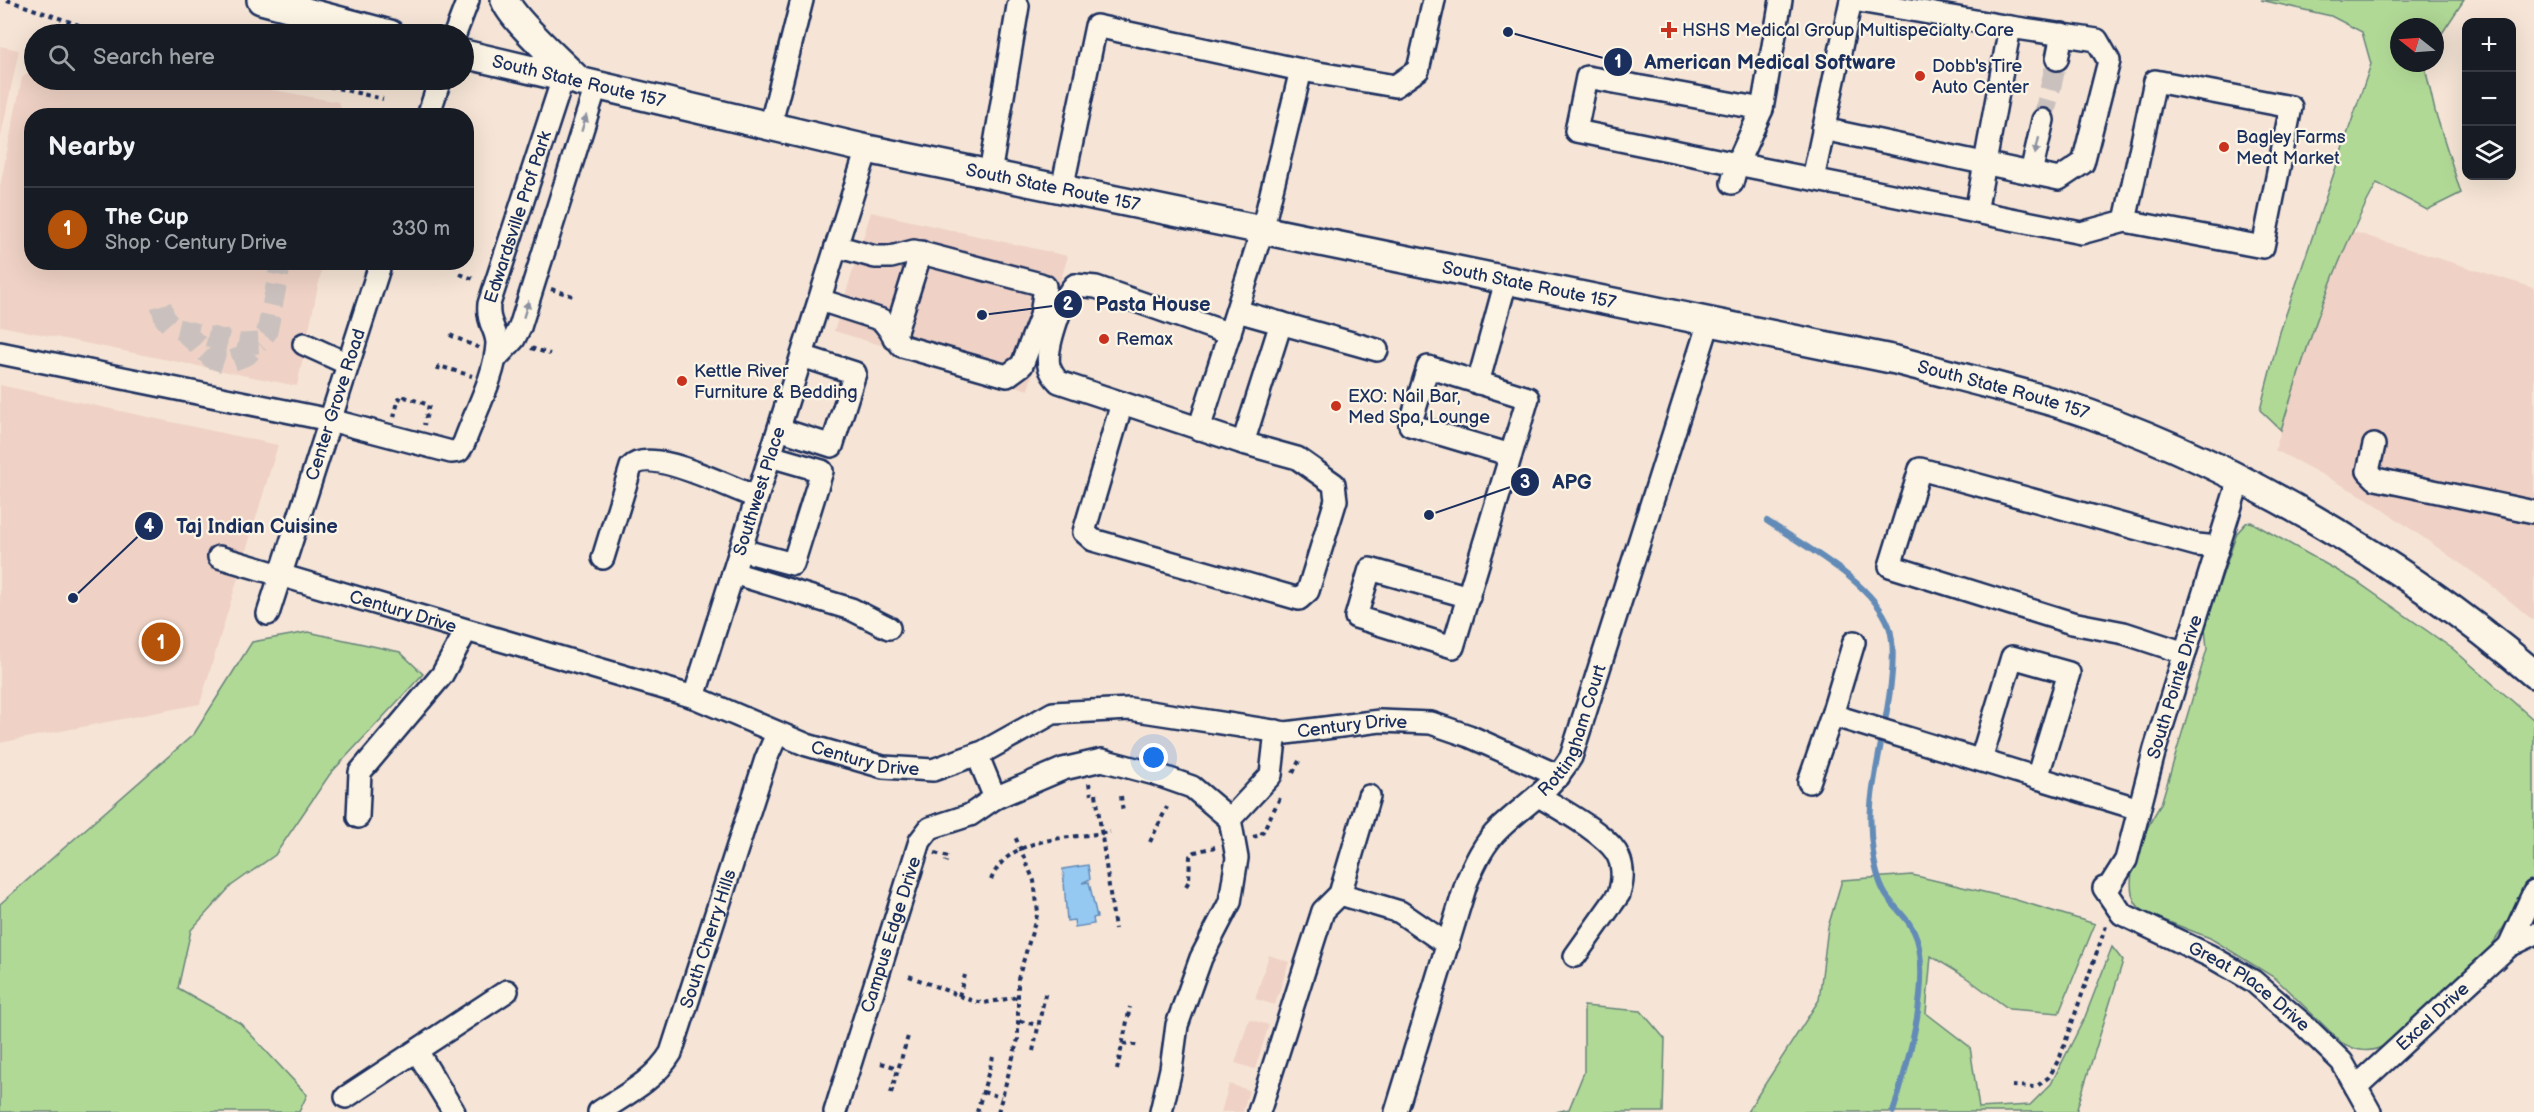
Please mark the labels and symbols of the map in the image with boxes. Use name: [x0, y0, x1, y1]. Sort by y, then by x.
north arrow: [2390, 18, 2444, 72]
place label: HSHS Medical Group Multispecialty Care: [1682, 20, 2014, 41]
marker: HSHS Medical Group Multispecialty Care: [1660, 21, 1678, 39]
callout: American Medical Software: [1603, 43, 1908, 81]
street label: South State Route 157: [490, 51, 668, 112]
text: American Medical Software: [1643, 51, 1896, 75]
text: 1: [1614, 52, 1622, 73]
place label: Dobb's Tire Auto Center: [1932, 56, 2029, 98]
marker: Dobb's Tire Auto Center: [1913, 69, 1927, 83]
one-way arrow: [580, 114, 589, 132]
place label: Bagley Farms Meat Market: [2236, 127, 2346, 169]
street label: Edwardsville Prof Park: [480, 128, 555, 306]
one-way arrow: [2032, 137, 2041, 156]
marker: Bagley Farms Meat Market: [2217, 140, 2231, 154]
street label: South State Route 157: [964, 159, 1142, 215]
street label: South State Route 157: [1440, 257, 1618, 313]
callout: Pasta House: [1053, 285, 1222, 323]
text: Pasta House: [1096, 293, 1210, 317]
text: 2: [1063, 294, 1074, 315]
one-way arrow: [522, 300, 531, 318]
street label: Center Grove Road: [301, 326, 369, 483]
place label: Remax: [1116, 329, 1174, 350]
marker: Remax: [1097, 332, 1111, 346]
street label: South State Route 157: [1915, 356, 2092, 424]
place label: Kettle River Furniture & Bedding: [694, 361, 858, 403]
marker: Kettle River Furniture & Bedding: [675, 374, 689, 388]
place label: EXO: Nail Bar, Med Spa, Lounge: [1348, 386, 1490, 428]
marker: EXO: Nail Bar, Med Spa, Lounge: [1329, 399, 1343, 413]
street label: Southwest Place: [729, 424, 789, 558]
callout: APG: [1510, 463, 1603, 501]
text: APG: [1551, 471, 1592, 495]
text: 3: [1520, 472, 1530, 493]
callout: Taj Indian Cuisine: [134, 507, 350, 545]
text: Taj Indian Cuisine: [176, 515, 338, 539]
text: 4: [144, 516, 155, 537]
street label: Century Drive: [347, 586, 460, 637]
street label: South Pointe Drive: [2143, 612, 2207, 761]
pin: 1: [142, 620, 180, 664]
street label: Rottingham Court: [1533, 661, 1610, 801]
street label: Century Drive: [1296, 710, 1408, 742]
street label: Century Drive: [809, 736, 920, 780]
your location: [1139, 743, 1168, 772]
street label: Campus Edge Drive: [856, 854, 925, 1015]
street label: South Cherry Hills: [676, 867, 740, 1011]
street label: Great Place Drive: [2185, 937, 2314, 1036]
street label: Excel Drive: [2392, 978, 2473, 1055]

